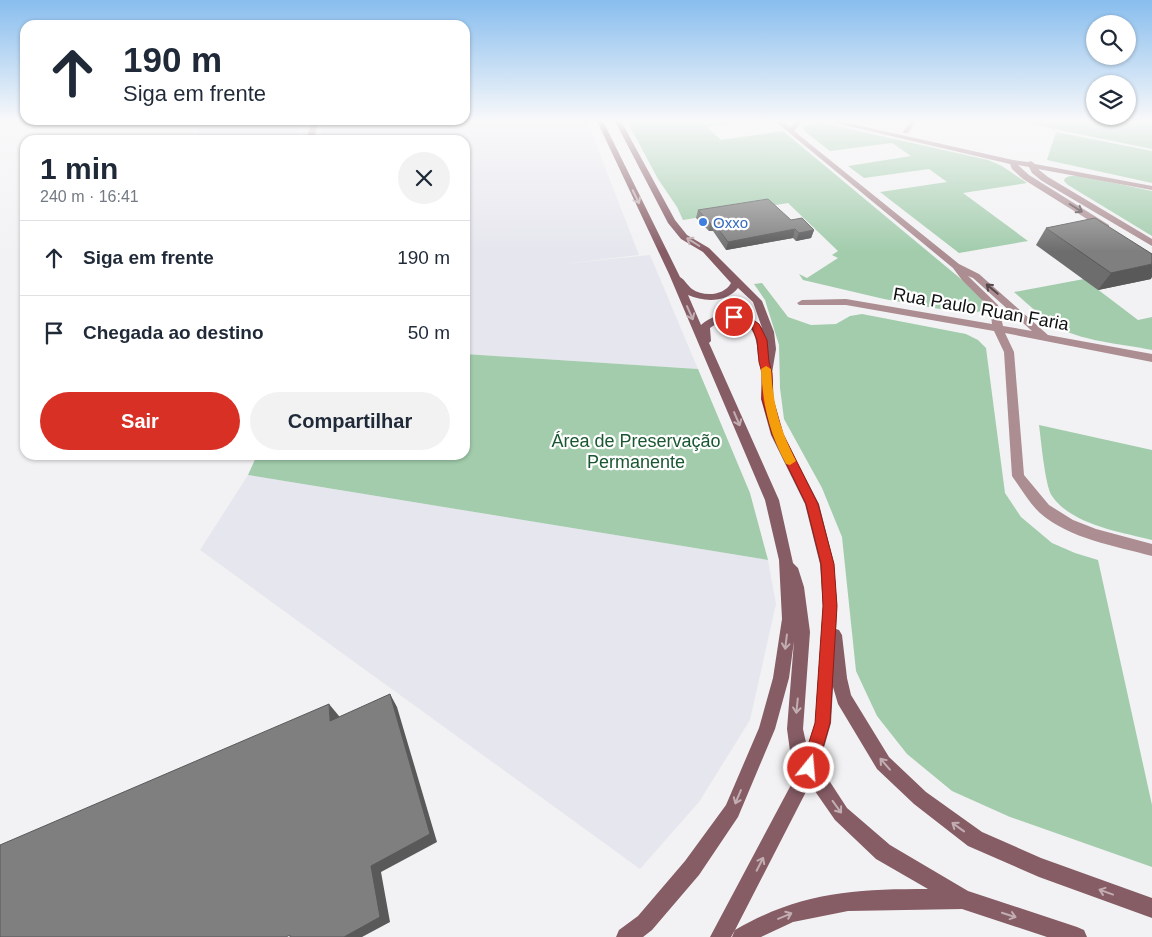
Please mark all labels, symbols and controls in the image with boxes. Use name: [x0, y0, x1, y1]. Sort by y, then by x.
map controls: [1086, 15, 1136, 125]
button: search: [1086, 15, 1136, 65]
icon: ahead: [40, 40, 105, 105]
text: 190 m: [123, 40, 222, 79]
button: layers: [1086, 75, 1136, 125]
text: Siga em frente: [123, 81, 266, 106]
text: 1 min: [40, 152, 118, 185]
button: close: [398, 152, 450, 204]
text: 240 m · 16:41: [40, 188, 139, 205]
one-way arrow: [631, 189, 641, 204]
one-way arrow: [1069, 203, 1083, 214]
place label: Oxxo: [713, 214, 748, 231]
marker: Oxxo: [697, 216, 709, 228]
one-way arrow: [686, 237, 700, 247]
icon: ahead: [40, 244, 68, 272]
text: Siga em frente: [83, 247, 214, 268]
text: 190 m: [397, 247, 450, 268]
street label: Rua Paulo Ruan Faria: [892, 284, 1071, 334]
one-way arrow: [986, 284, 999, 295]
pin: [713, 296, 755, 338]
icon: arrive: [720, 303, 748, 331]
one-way arrow: [686, 305, 696, 320]
icon: arrive: [40, 319, 68, 347]
text: Chegada ao destino: [83, 322, 264, 343]
text: 50 m: [408, 322, 450, 343]
button: Sair: [40, 392, 240, 450]
button: Compartilhar: [250, 392, 450, 450]
one-way arrow: [733, 411, 743, 426]
park label: Área de Preservação Permanente: [551, 431, 721, 472]
one-way arrow: [781, 634, 791, 650]
one-way arrow: [792, 697, 802, 713]
position arrow: [782, 741, 834, 793]
one-way arrow: [880, 758, 891, 771]
one-way arrow: [733, 789, 742, 804]
one-way arrow: [832, 800, 842, 814]
one-way arrow: [952, 821, 965, 832]
one-way arrow: [755, 856, 765, 871]
one-way arrow: [1099, 887, 1114, 896]
one-way arrow: [777, 910, 792, 920]
one-way arrow: [1001, 910, 1017, 920]

